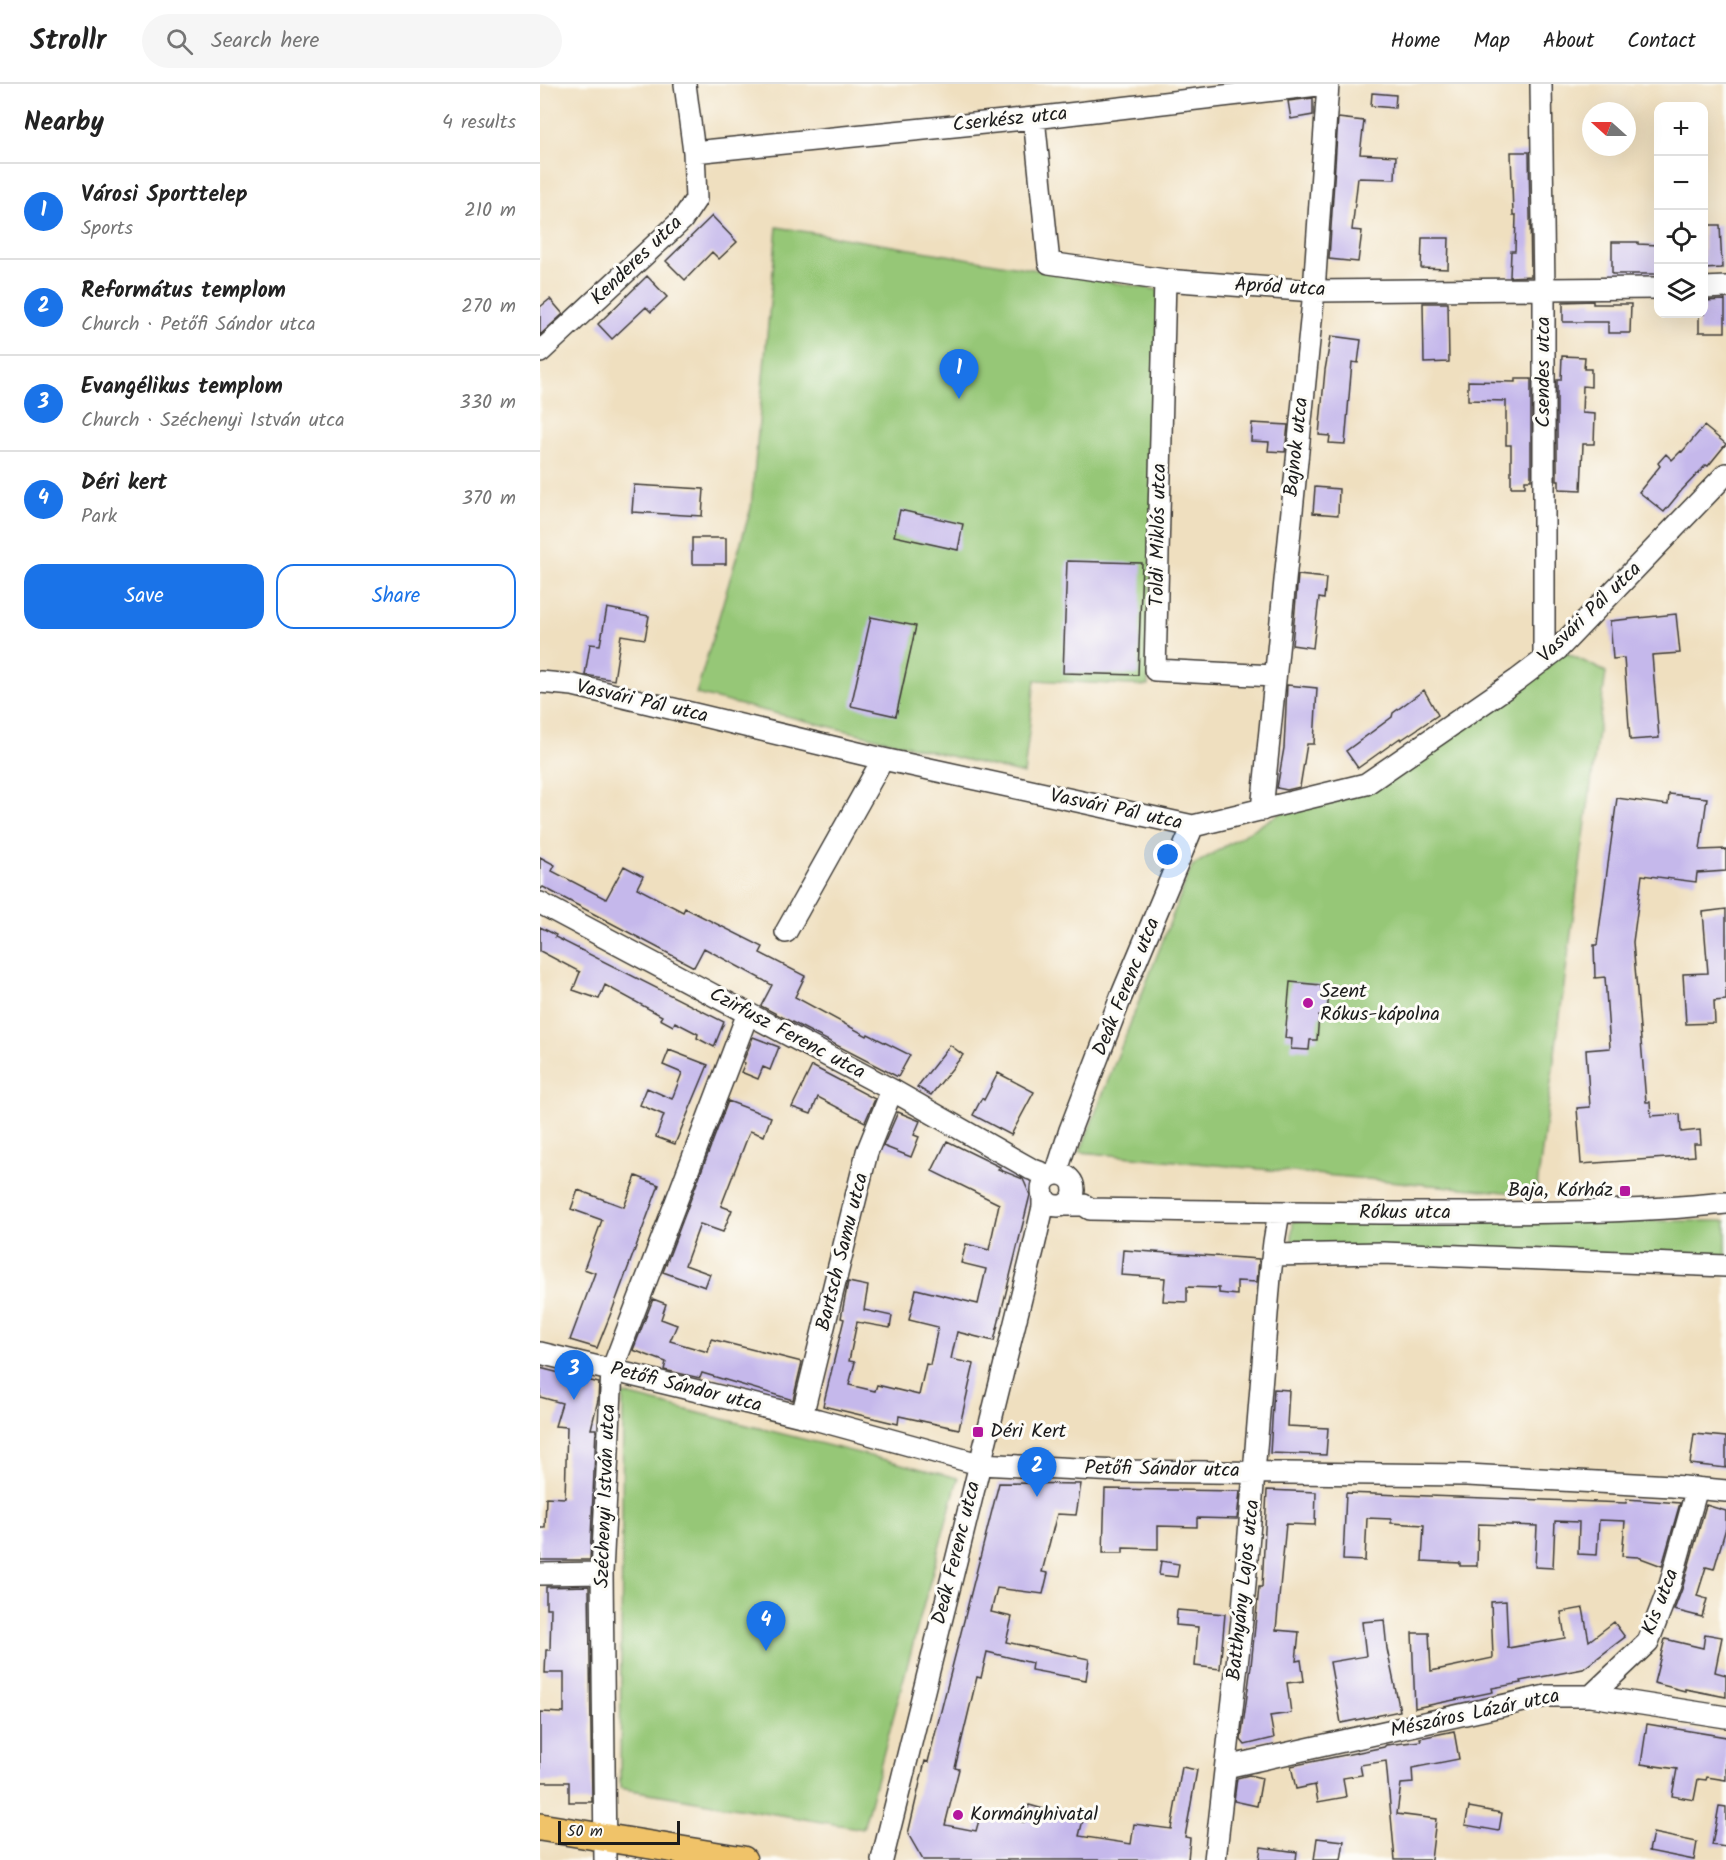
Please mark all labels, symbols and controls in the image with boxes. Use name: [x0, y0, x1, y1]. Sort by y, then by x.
search box: [142, 14, 562, 68]
text: Strollr: [30, 19, 106, 64]
text: Search here: [211, 24, 320, 59]
icon: search: [163, 25, 196, 58]
text: Home: [1391, 25, 1440, 58]
text: Map: [1473, 25, 1510, 58]
text: About: [1543, 25, 1594, 58]
text: Contact: [1627, 25, 1696, 58]
street label: Cserkész utca: [951, 98, 1069, 142]
text: Nearby: [24, 102, 104, 144]
north arrow: [1582, 102, 1636, 156]
map controls: [1654, 102, 1708, 318]
button: +: [1654, 102, 1708, 156]
text: 4 results: [442, 107, 516, 139]
button: −: [1654, 156, 1708, 210]
text: Városi Sporttelep: [81, 178, 248, 213]
text: 1: [40, 195, 47, 227]
text: 210 m: [464, 195, 516, 227]
street label: Kenderes utca: [583, 208, 691, 314]
button: locate: [1654, 210, 1708, 264]
text: Sports: [81, 213, 133, 245]
button: layers: [1654, 264, 1708, 318]
street label: Apród utca: [1234, 270, 1326, 306]
text: Református templom: [81, 274, 286, 309]
text: 2: [38, 291, 49, 323]
text: 270 m: [461, 291, 516, 323]
text: Church · Petőfi Sándor utca: [81, 309, 316, 341]
street label: Csendes utca: [1528, 316, 1560, 428]
pin: 1: [940, 350, 978, 399]
text: Evangélikus templom: [81, 370, 283, 405]
text: 3: [38, 387, 49, 419]
text: 330 m: [459, 387, 516, 419]
street label: Bajnok utca: [1276, 396, 1318, 498]
text: Church · Széchenyi István utca: [81, 405, 345, 437]
street label: Toldi Miklós utca: [1142, 463, 1176, 607]
text: Déri kert: [81, 466, 167, 501]
text: 4: [38, 483, 49, 515]
text: 370 m: [461, 483, 516, 515]
text: Park: [81, 501, 117, 533]
street label: Vasvári Pál utca: [1530, 555, 1650, 671]
button: Save: [24, 564, 264, 629]
button: Share: [276, 564, 516, 629]
street label: Vasvári Pál utca: [573, 671, 711, 733]
street label: Vasvári Pál utca: [1047, 780, 1185, 840]
your location: [1153, 840, 1182, 869]
street label: Deák Ferenc utca: [1085, 913, 1169, 1061]
place label: Szent Rókus-kápolna: [1320, 976, 1440, 1031]
street label: Czirfusz Ferenc utca: [703, 979, 871, 1089]
marker: Szent Rókus-kápolna: [1301, 996, 1315, 1010]
street label: Bartsch Samu utca: [808, 1170, 878, 1334]
place label: Baja, Kórház: [1507, 1175, 1613, 1207]
marker: Baja, Kórház: [1618, 1184, 1632, 1198]
street label: Rókus utca: [1359, 1197, 1451, 1229]
pin: 3: [555, 1350, 594, 1400]
street label: Petőfi Sándor utca: [607, 1354, 765, 1422]
street label: Széchenyi István utca: [587, 1403, 625, 1589]
place label: Déri Kert: [990, 1416, 1066, 1448]
marker: Déri Kert: [971, 1425, 985, 1439]
pin: 2: [1018, 1448, 1056, 1497]
street label: Petőfi Sándor utca: [1084, 1453, 1240, 1487]
street label: Deák Ferenc utca: [924, 1478, 990, 1628]
street label: Batthyány Lajos utca: [1219, 1498, 1269, 1682]
street label: Kis utca: [1634, 1564, 1688, 1640]
pin: 4: [746, 1602, 786, 1651]
street label: Mészáros Lázár utca: [1387, 1680, 1563, 1748]
place label: Kormányhivatal: [970, 1799, 1098, 1831]
marker: Kormányhivatal: [951, 1808, 965, 1822]
scale bar: [558, 1818, 680, 1846]
text: 50 m: [567, 1819, 603, 1844]

